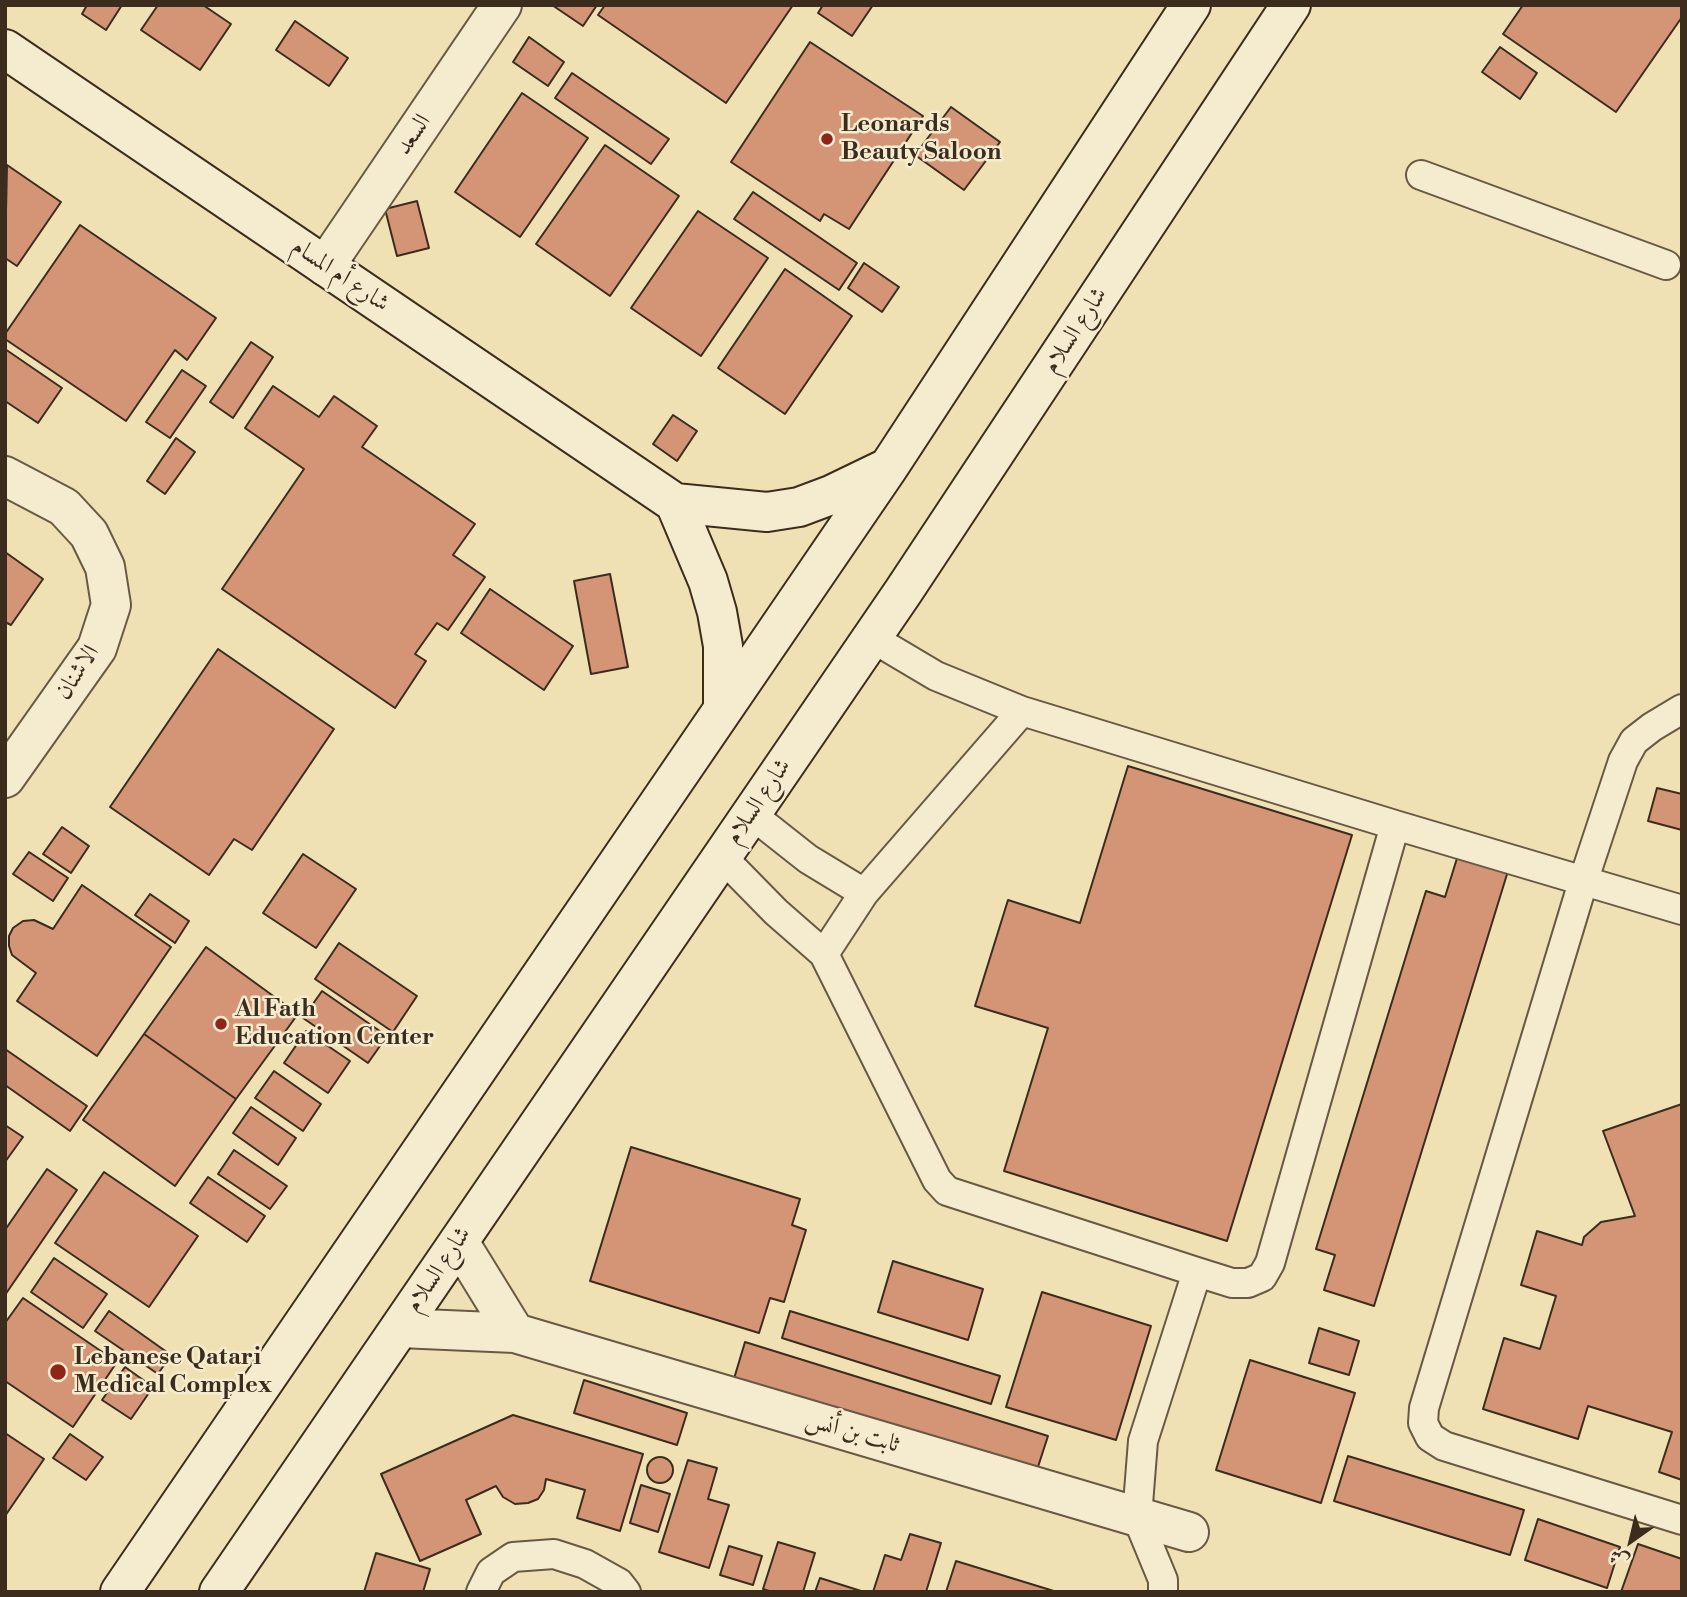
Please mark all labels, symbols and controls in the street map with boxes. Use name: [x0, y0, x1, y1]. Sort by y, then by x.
street label: السعد: [390, 109, 438, 161]
place label: Leonards Beauty Saloon: [841, 111, 1002, 167]
marker: Leonards Beauty Saloon: [819, 131, 835, 147]
street label: شارع أم المسام: [286, 233, 394, 319]
street label: شارع السلام: [1037, 282, 1115, 380]
street label: الاشنان: [50, 640, 106, 706]
street label: شارع السلام: [720, 754, 798, 850]
place label: Al Fath Education Center: [235, 996, 434, 1052]
marker: Al Fath Education Center: [213, 1016, 229, 1032]
street label: شارع السلام: [400, 1222, 478, 1318]
place label: Lebanese Qatari Medical Complex: [74, 1344, 272, 1400]
marker: Lebanese Qatari Medical Complex: [48, 1362, 68, 1382]
street label: ثابت بن أنس: [802, 1406, 902, 1460]
north arrow: [1596, 1506, 1666, 1576]
text: ش: [1605, 1543, 1634, 1574]

